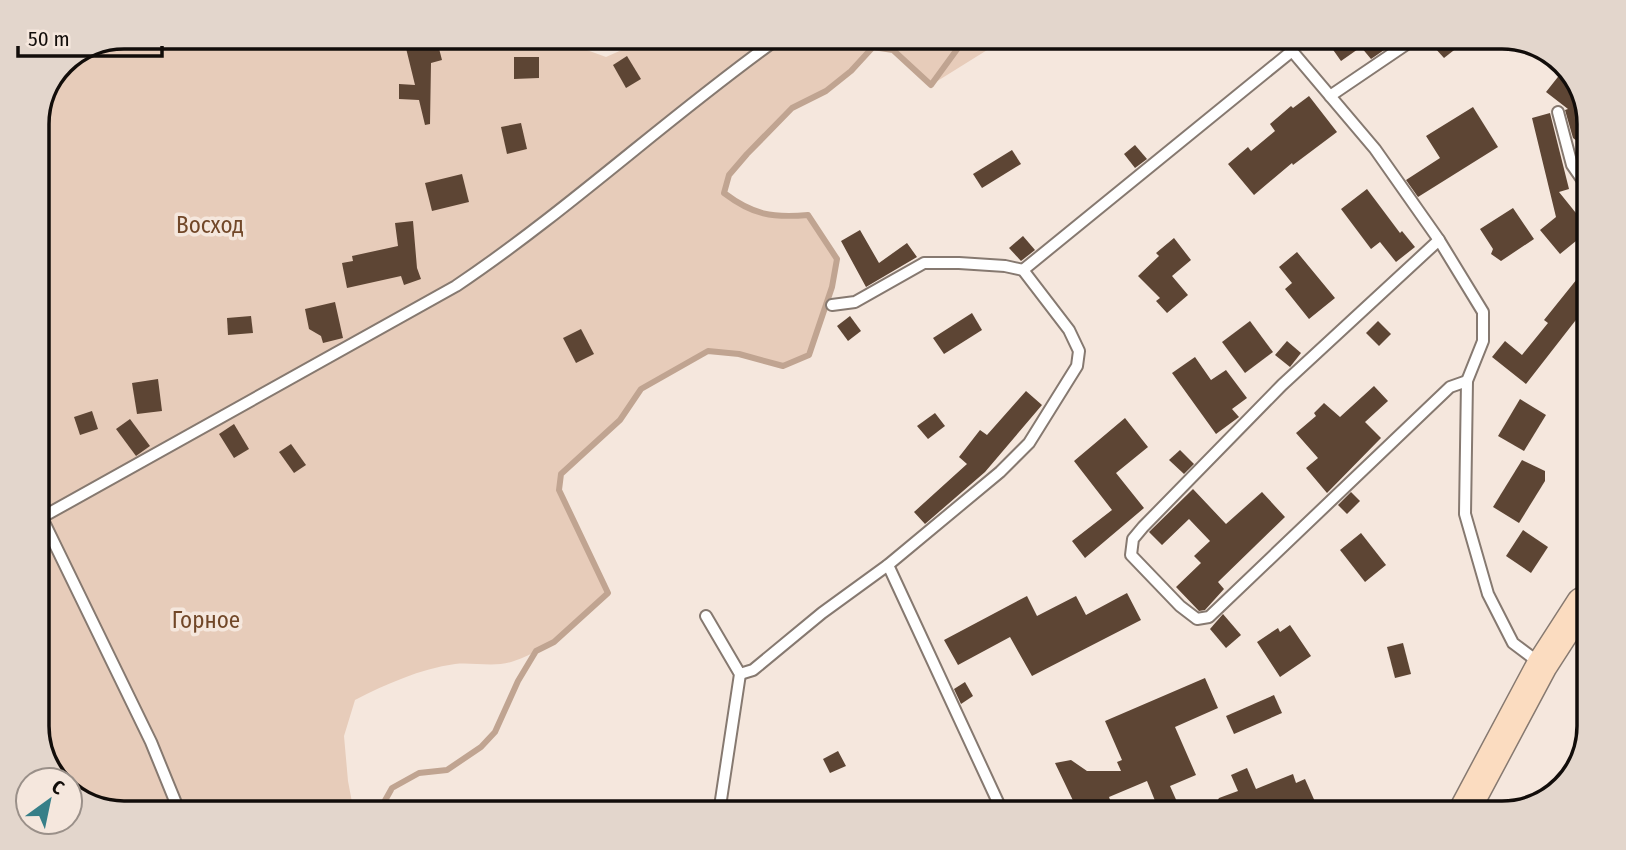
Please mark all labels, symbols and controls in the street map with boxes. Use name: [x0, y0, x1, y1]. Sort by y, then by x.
scale bar: [18, 14, 161, 58]
text: 50 m: [28, 26, 70, 52]
park label: Восход: [176, 211, 244, 239]
park label: Горное: [172, 606, 240, 634]
north arrow: [14, 766, 84, 836]
text: С: [48, 775, 68, 800]

